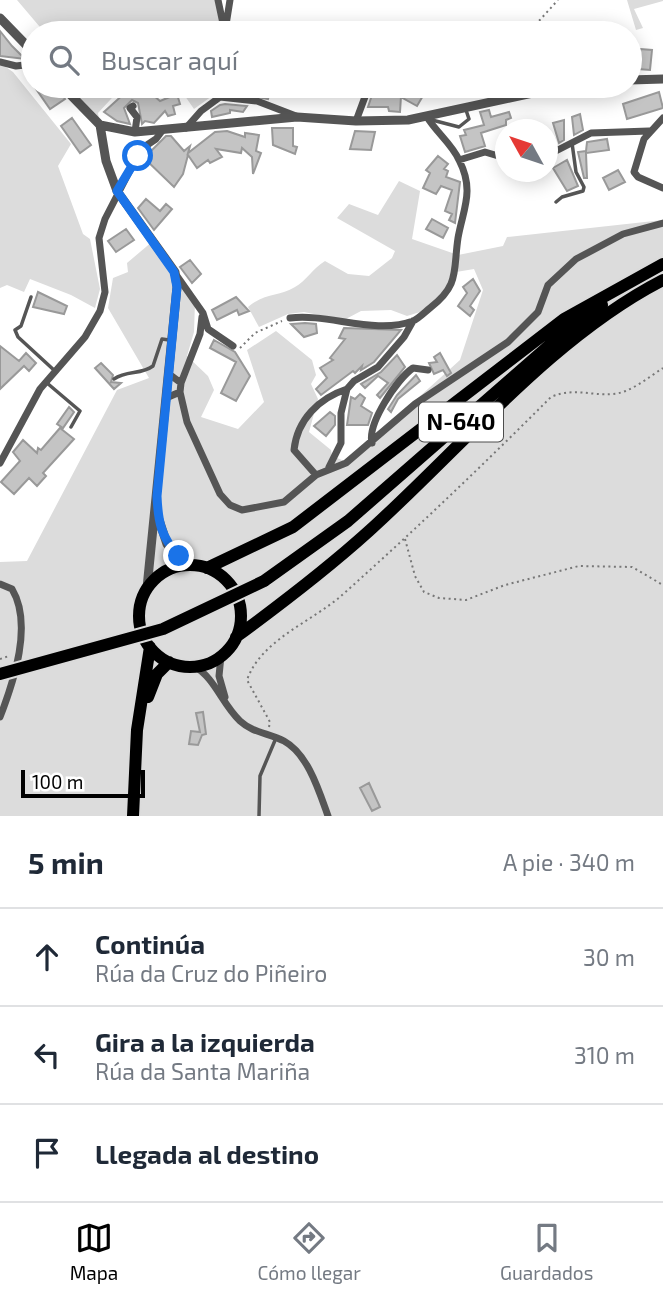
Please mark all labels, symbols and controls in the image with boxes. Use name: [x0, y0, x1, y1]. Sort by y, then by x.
search box: [21, 21, 642, 98]
icon: search: [45, 41, 83, 79]
text: Buscar aquí: [101, 44, 238, 75]
north arrow: [495, 119, 558, 182]
route start: [122, 140, 153, 171]
road number: N-640: [419, 402, 503, 442]
route end: [163, 540, 194, 571]
scale bar: [21, 767, 145, 799]
text: 100 m: [32, 770, 83, 793]
text: 5 min: [28, 844, 104, 880]
text: A pie · 340 m: [503, 848, 635, 876]
text: Continúa: [95, 928, 205, 959]
icon: ahead: [28, 938, 66, 976]
text: 30 m: [583, 943, 635, 971]
text: Rúa da Cruz do Piñeiro: [95, 959, 327, 987]
text: Gira a la izquierda: [95, 1026, 315, 1057]
icon: left: [28, 1036, 66, 1074]
text: 310 m: [574, 1041, 635, 1069]
text: Rúa da Santa Mariña: [95, 1057, 310, 1085]
icon: arrive: [28, 1134, 66, 1172]
text: Llegada al destino: [95, 1138, 319, 1169]
tab: Mapa: [70, 1219, 118, 1284]
tab: Cómo llegar: [257, 1219, 361, 1284]
tab: Guardados: [500, 1219, 593, 1284]

